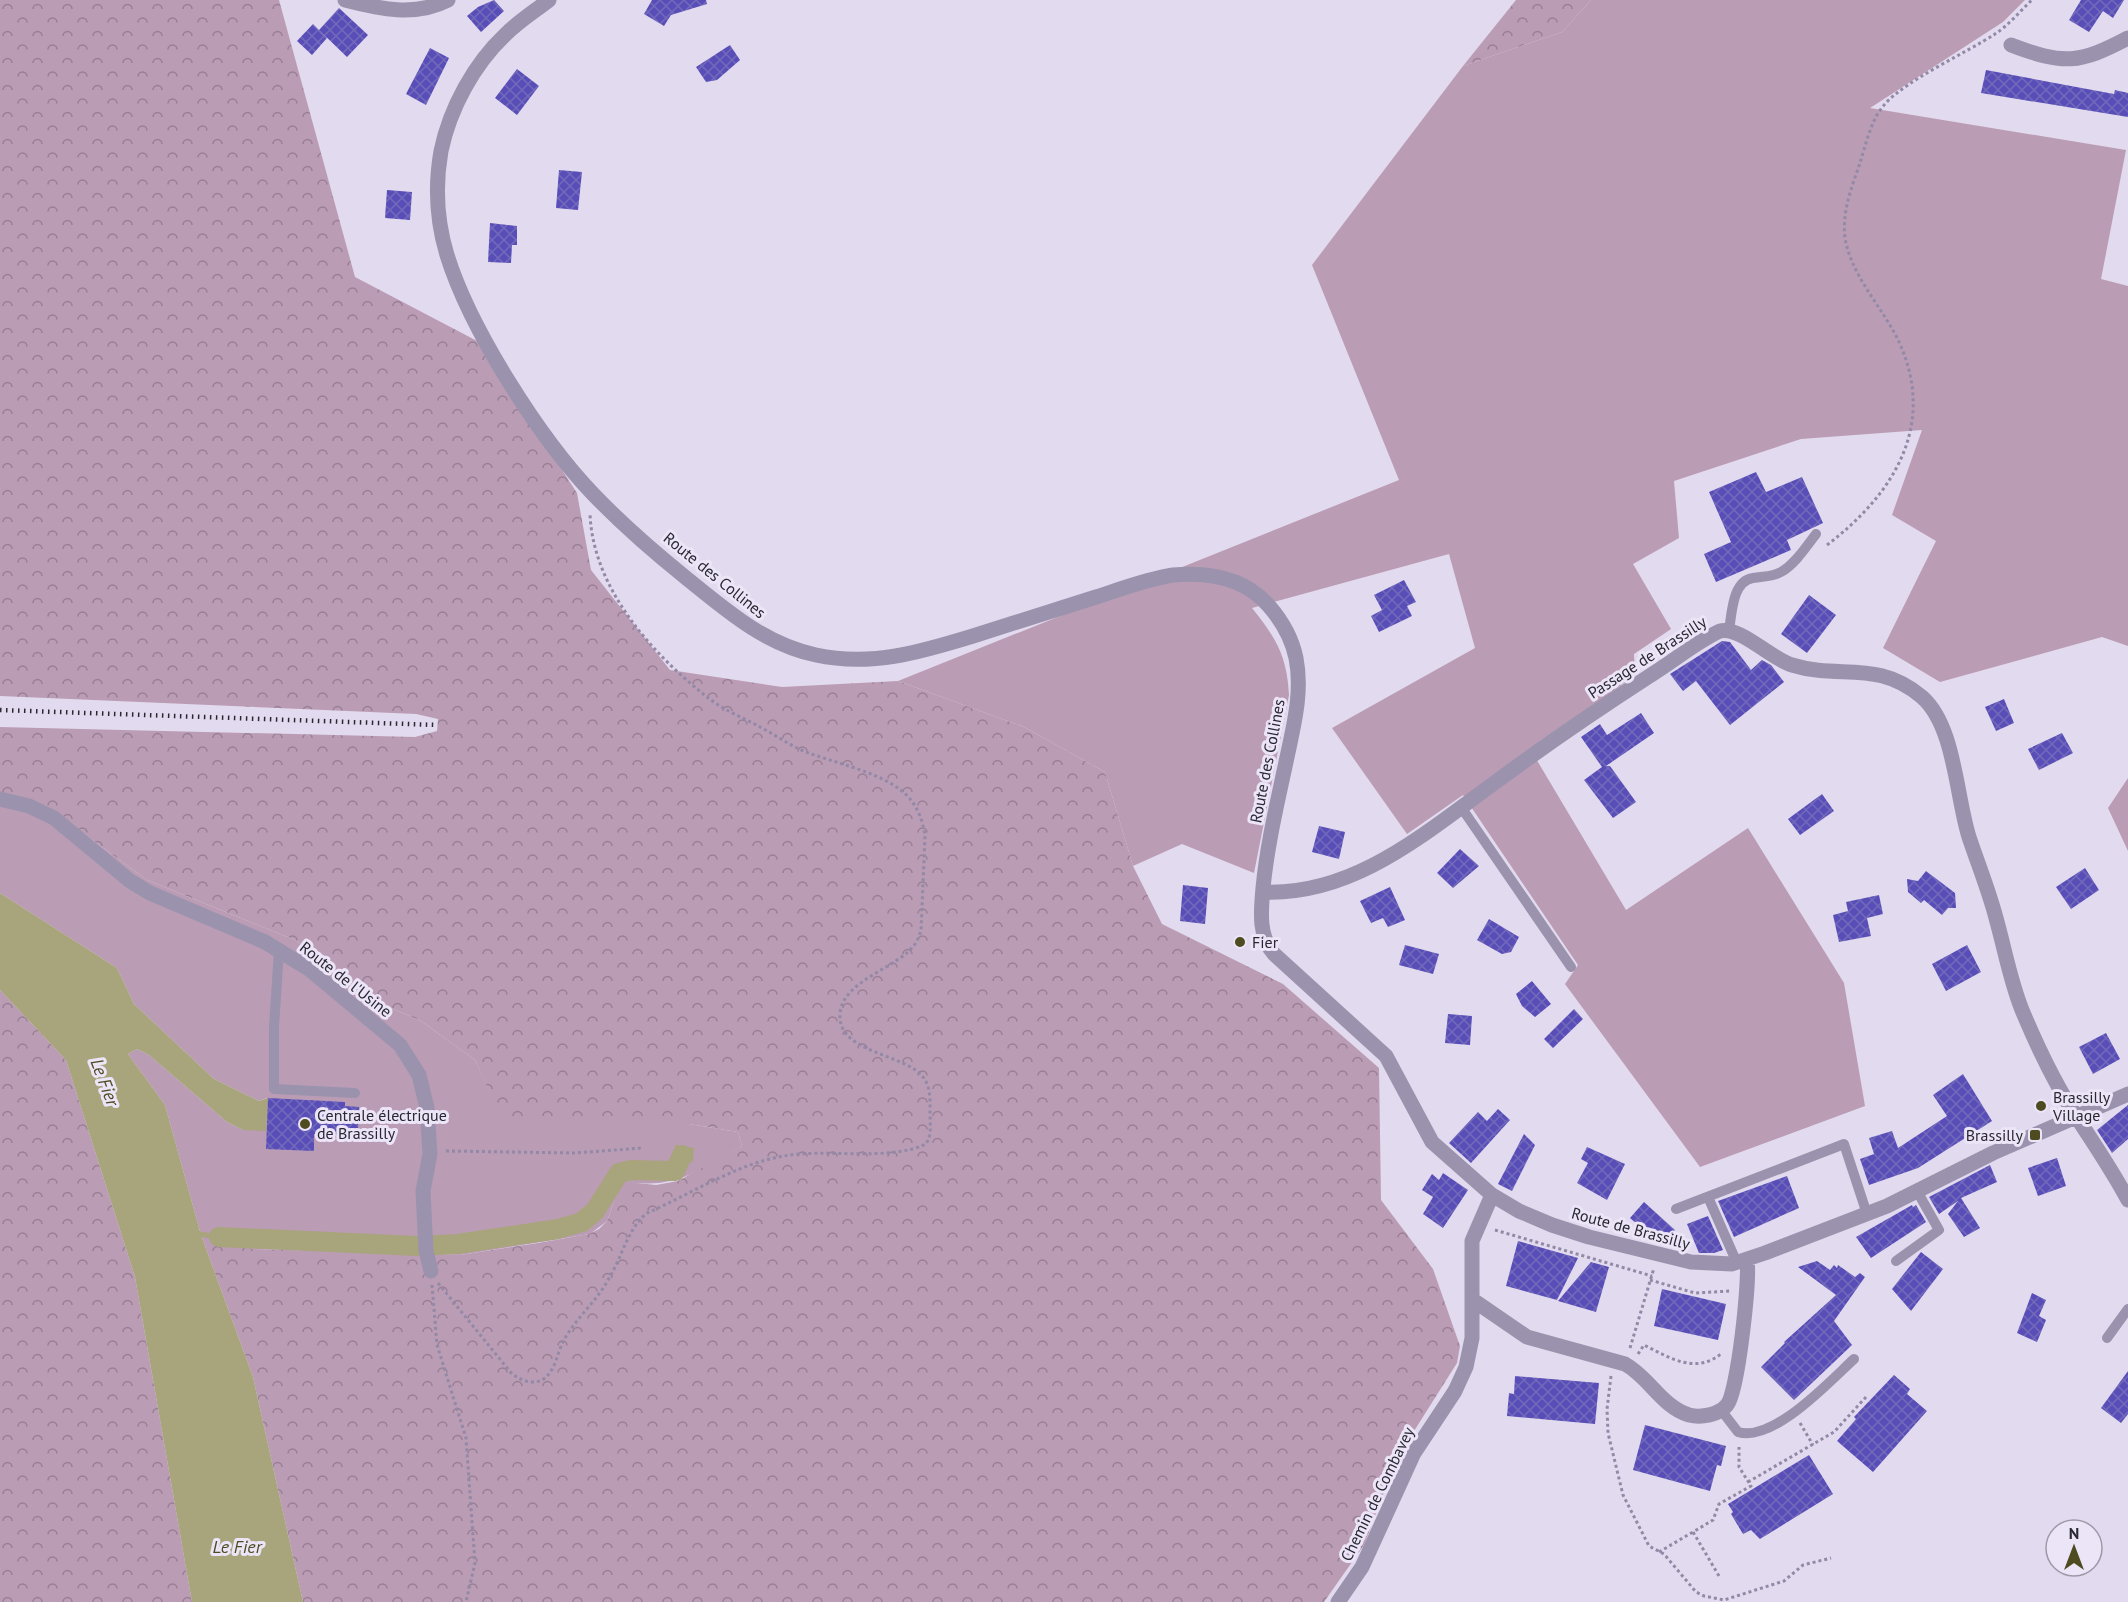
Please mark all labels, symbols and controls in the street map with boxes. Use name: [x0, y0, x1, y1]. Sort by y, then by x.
street label: Route des Collines: [660, 528, 770, 623]
street label: Passage de Brassilly: [1584, 611, 1710, 703]
street label: Route des Collines: [1245, 697, 1289, 825]
place label: Fier: [1252, 932, 1279, 952]
marker: Fier: [1233, 935, 1247, 949]
street label: Route de l'Usine: [296, 937, 396, 1021]
water label: Le Fier: [85, 1055, 125, 1110]
place label: Brassilly Village: [2052, 1087, 2111, 1125]
marker: Brassilly Village: [2034, 1099, 2048, 1113]
place label: Centrale électrique de Brassilly: [317, 1105, 447, 1143]
marker: Centrale électrique de Brassilly: [298, 1117, 312, 1131]
place label: Brassilly: [1966, 1125, 2024, 1145]
marker: Brassilly: [2028, 1128, 2042, 1142]
street label: Route de Brassilly: [1570, 1203, 1693, 1254]
street label: Chemin de Combavey: [1336, 1423, 1418, 1564]
north arrow: [2044, 1518, 2104, 1578]
text: N: [2069, 1523, 2079, 1543]
water label: Le Fier: [212, 1535, 263, 1558]

